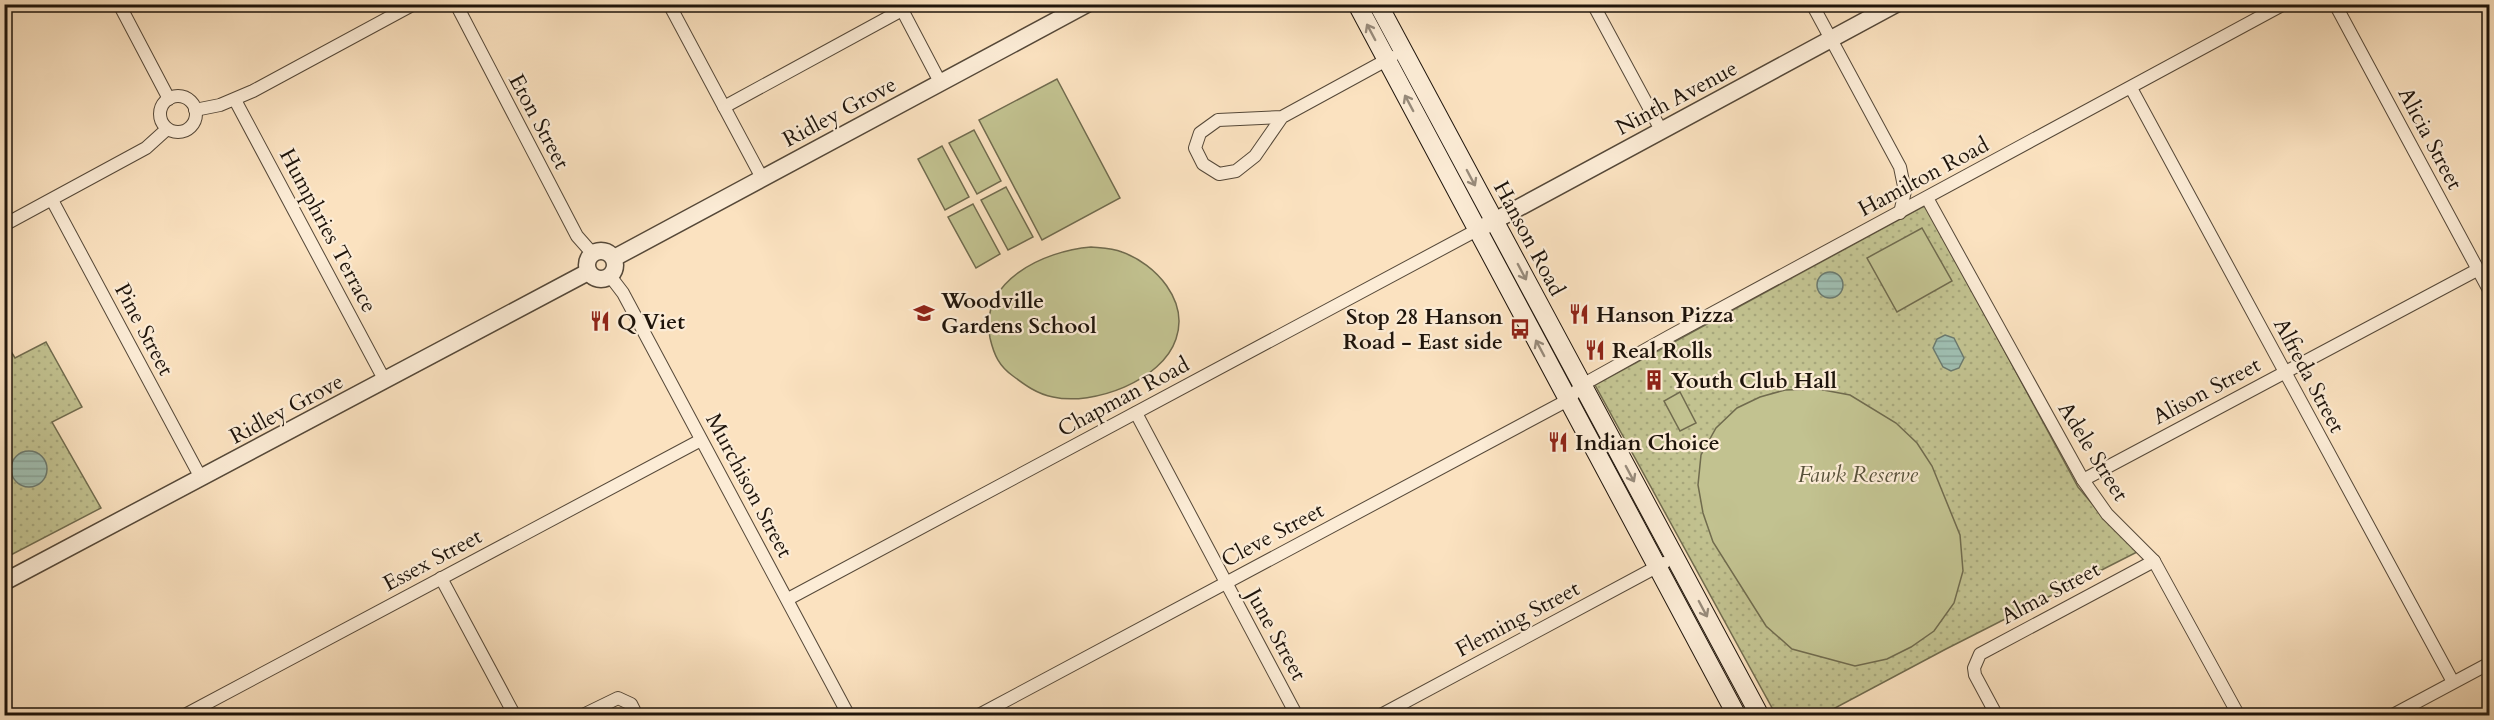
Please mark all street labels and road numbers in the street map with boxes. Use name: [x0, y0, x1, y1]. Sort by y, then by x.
street label: Ninth Avenue: [1610, 53, 1743, 143]
street label: Eton Street: [502, 69, 577, 174]
street label: Ridley Grove: [777, 69, 902, 154]
street label: Alicia Street: [2391, 82, 2470, 195]
street label: Hamilton Road: [1853, 130, 1994, 224]
street label: Humphries Terrace: [272, 143, 384, 318]
street label: Hanson Road: [1486, 176, 1572, 302]
street label: Pine Street: [107, 278, 181, 381]
street label: Alfreda Street: [2266, 313, 2352, 438]
street label: Chapman Road: [1052, 349, 1195, 444]
street label: Alison Street: [2147, 350, 2266, 432]
street label: Ridley Grove: [224, 366, 349, 451]
street label: Adele Street: [2051, 396, 2136, 507]
street label: Murchison Street: [698, 408, 800, 563]
street label: Cleve Street: [1216, 495, 1329, 575]
street label: Essex Street: [378, 521, 487, 598]
street label: Alma Street: [1996, 554, 2105, 632]
street label: Fleming Street: [1450, 574, 1585, 664]
street label: June Street: [1237, 580, 1314, 686]

